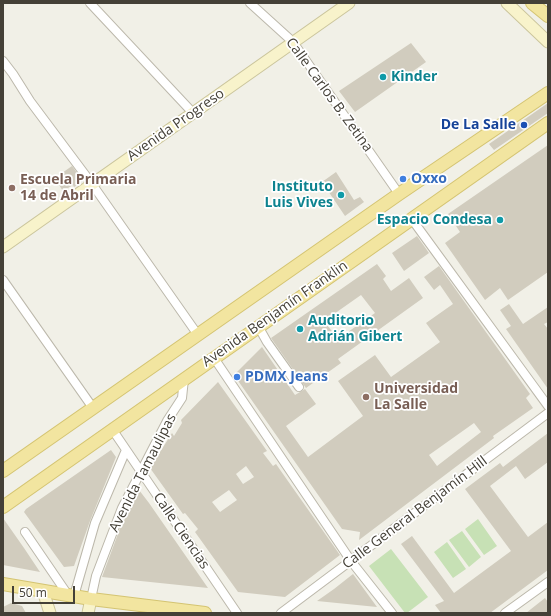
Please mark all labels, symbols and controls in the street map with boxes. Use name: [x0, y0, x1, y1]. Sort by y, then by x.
street label: Calle Carlos B. Zetina: [282, 35, 376, 155]
place label: Kinder: [391, 69, 437, 85]
marker: Kinder: [378, 72, 388, 82]
street label: Avenida Progreso: [124, 85, 228, 165]
place label: De La Salle: [441, 117, 516, 133]
marker: De La Salle: [519, 120, 529, 130]
place label: Oxxo: [411, 171, 447, 187]
place label: Escuela Primaria 14 de Abril: [20, 172, 137, 204]
marker: Oxxo: [398, 174, 408, 184]
place label: Instituto Luis Vives: [264, 179, 333, 212]
marker: Escuela Primaria 14 de Abril: [7, 183, 17, 193]
marker: Instituto Luis Vives: [336, 190, 346, 200]
place label: Espacio Condesa: [377, 212, 492, 228]
marker: Espacio Condesa: [495, 215, 505, 225]
street label: Avenida Benjamín Franklin: [199, 257, 351, 371]
place label: Auditorio Adrián Gibert: [308, 313, 402, 346]
marker: Auditorio Adrián Gibert: [295, 324, 305, 334]
place label: PDMX Jeans: [245, 369, 328, 385]
marker: PDMX Jeans: [232, 372, 242, 382]
place label: Universidad La Salle: [374, 381, 458, 414]
marker: Universidad La Salle: [361, 392, 371, 402]
street label: Avenida Tamaulipas: [106, 411, 180, 535]
street label: Calle General Benjamín Hill: [339, 453, 491, 573]
street label: Calle Ciencias: [149, 490, 213, 572]
scale bar: [14, 578, 77, 604]
text: 50 m: [19, 584, 47, 601]

